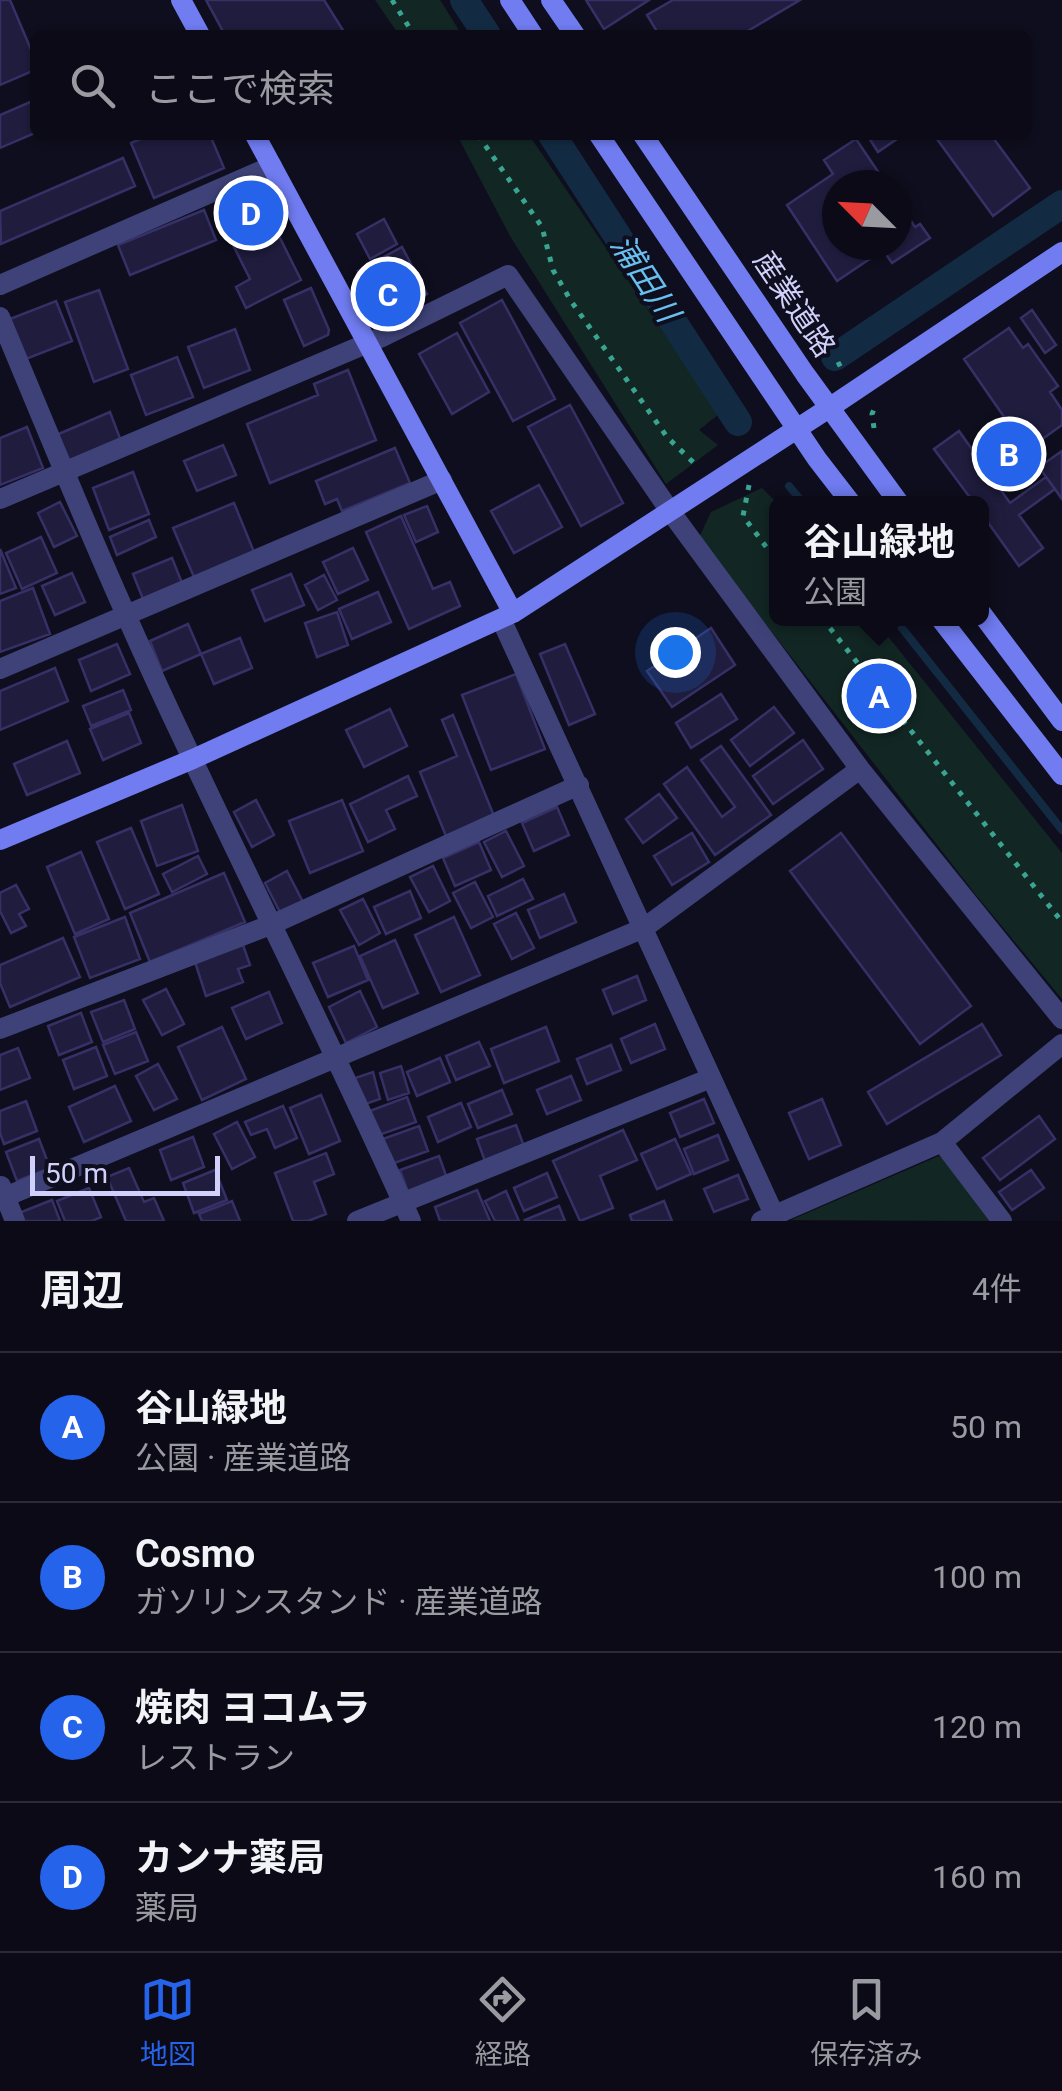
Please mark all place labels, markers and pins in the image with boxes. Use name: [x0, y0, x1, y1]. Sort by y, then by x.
pin: D: [218, 176, 284, 250]
pin: C: [356, 256, 420, 332]
pin: B: [976, 416, 1042, 492]
pin: A: [846, 658, 912, 734]

